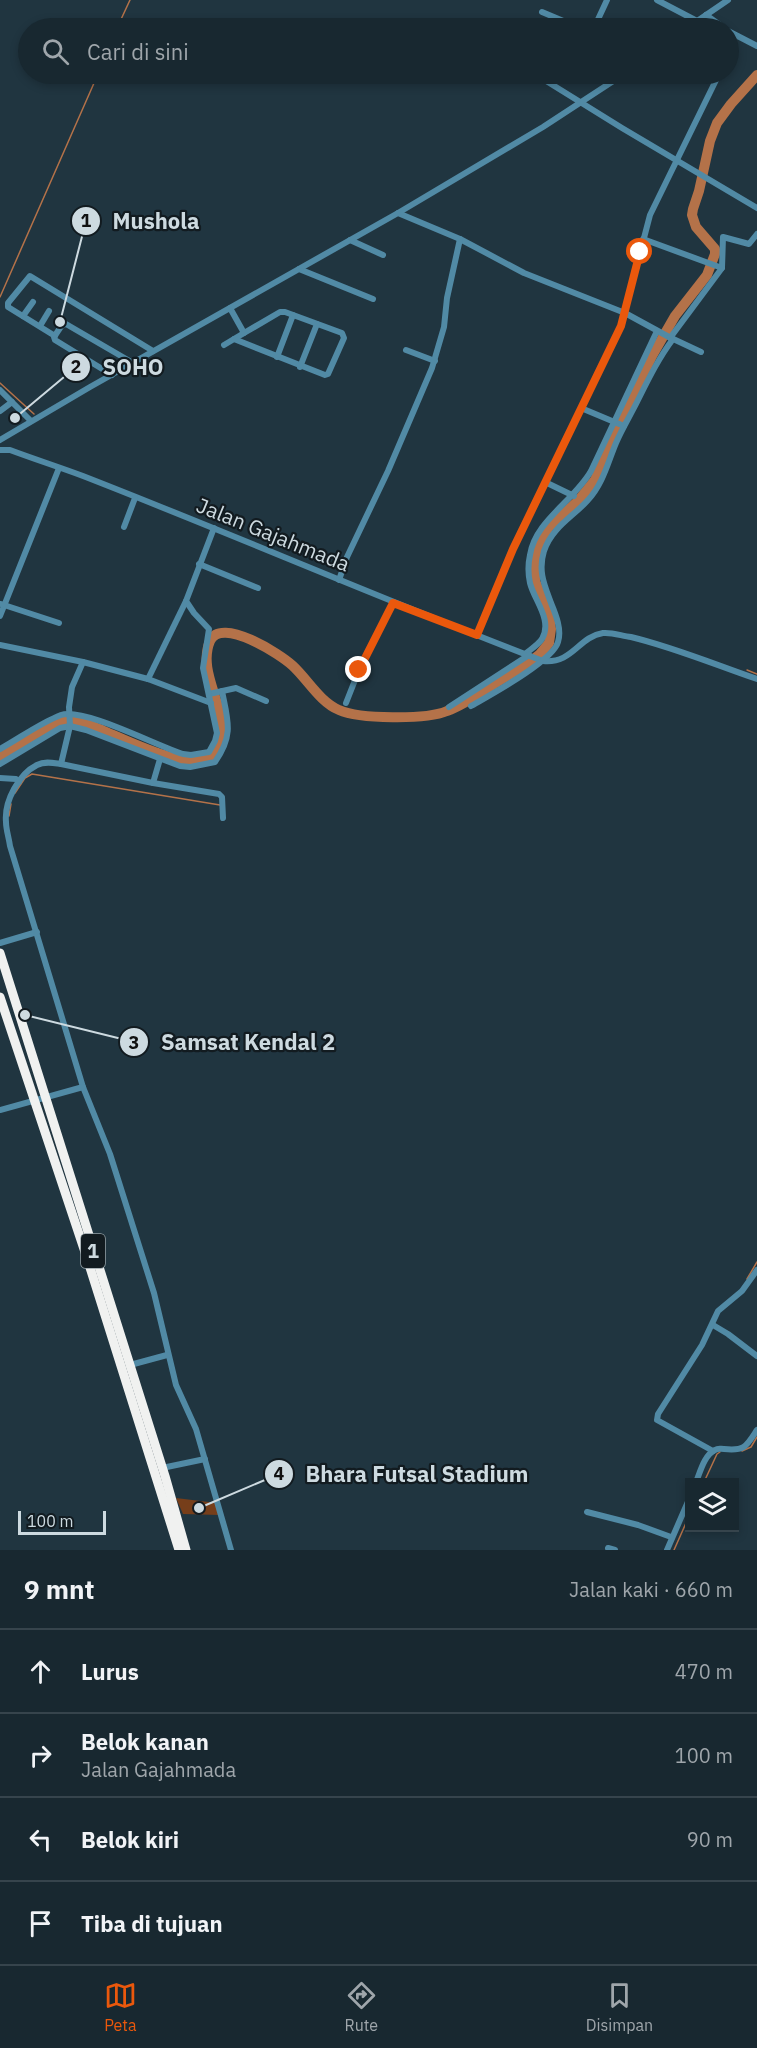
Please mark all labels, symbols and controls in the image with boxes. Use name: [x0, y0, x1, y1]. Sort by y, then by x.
search box: [18, 18, 739, 84]
icon: search: [39, 35, 72, 68]
text: Cari di sini: [87, 37, 189, 66]
callout: Mushola: [71, 201, 212, 241]
text: Mushola: [113, 206, 199, 235]
text: 1: [81, 209, 92, 232]
route start: [626, 238, 652, 264]
callout: SOHO: [61, 347, 176, 387]
text: SOHO: [102, 352, 164, 381]
text: 2: [71, 355, 81, 378]
street label: Jalan Gajahmada: [193, 491, 354, 578]
route end: [345, 656, 371, 682]
callout: Samsat Kendal 2: [119, 1022, 348, 1062]
text: Samsat Kendal 2: [161, 1027, 335, 1056]
text: 3: [129, 1031, 139, 1054]
road number: 1: [81, 1234, 105, 1268]
callout: Bhara Futsal Stadium: [264, 1454, 541, 1494]
text: Bhara Futsal Stadium: [306, 1459, 528, 1488]
text: 4: [274, 1462, 285, 1485]
map controls: [685, 1478, 739, 1532]
button: layers: [685, 1478, 739, 1532]
scale bar: [18, 1508, 106, 1536]
text: 100 m: [27, 1511, 74, 1531]
text: 9 mnt: [24, 1572, 94, 1606]
text: Jalan kaki · 660 m: [569, 1576, 733, 1603]
icon: ahead: [24, 1655, 57, 1688]
text: Lurus: [81, 1657, 139, 1686]
text: 470 m: [675, 1658, 733, 1685]
text: Belok kanan: [81, 1727, 209, 1756]
icon: right: [24, 1739, 57, 1772]
text: 100 m: [675, 1742, 733, 1769]
text: Jalan Gajahmada: [81, 1756, 236, 1783]
icon: left: [24, 1823, 57, 1856]
text: Belok kiri: [81, 1825, 179, 1854]
text: 90 m: [687, 1826, 733, 1853]
icon: arrive: [24, 1907, 57, 1940]
text: Tiba di tujuan: [81, 1909, 223, 1938]
tab: Peta: [104, 1979, 137, 2035]
tab: Rute: [344, 1979, 378, 2035]
tab: Disimpan: [586, 1979, 653, 2035]

